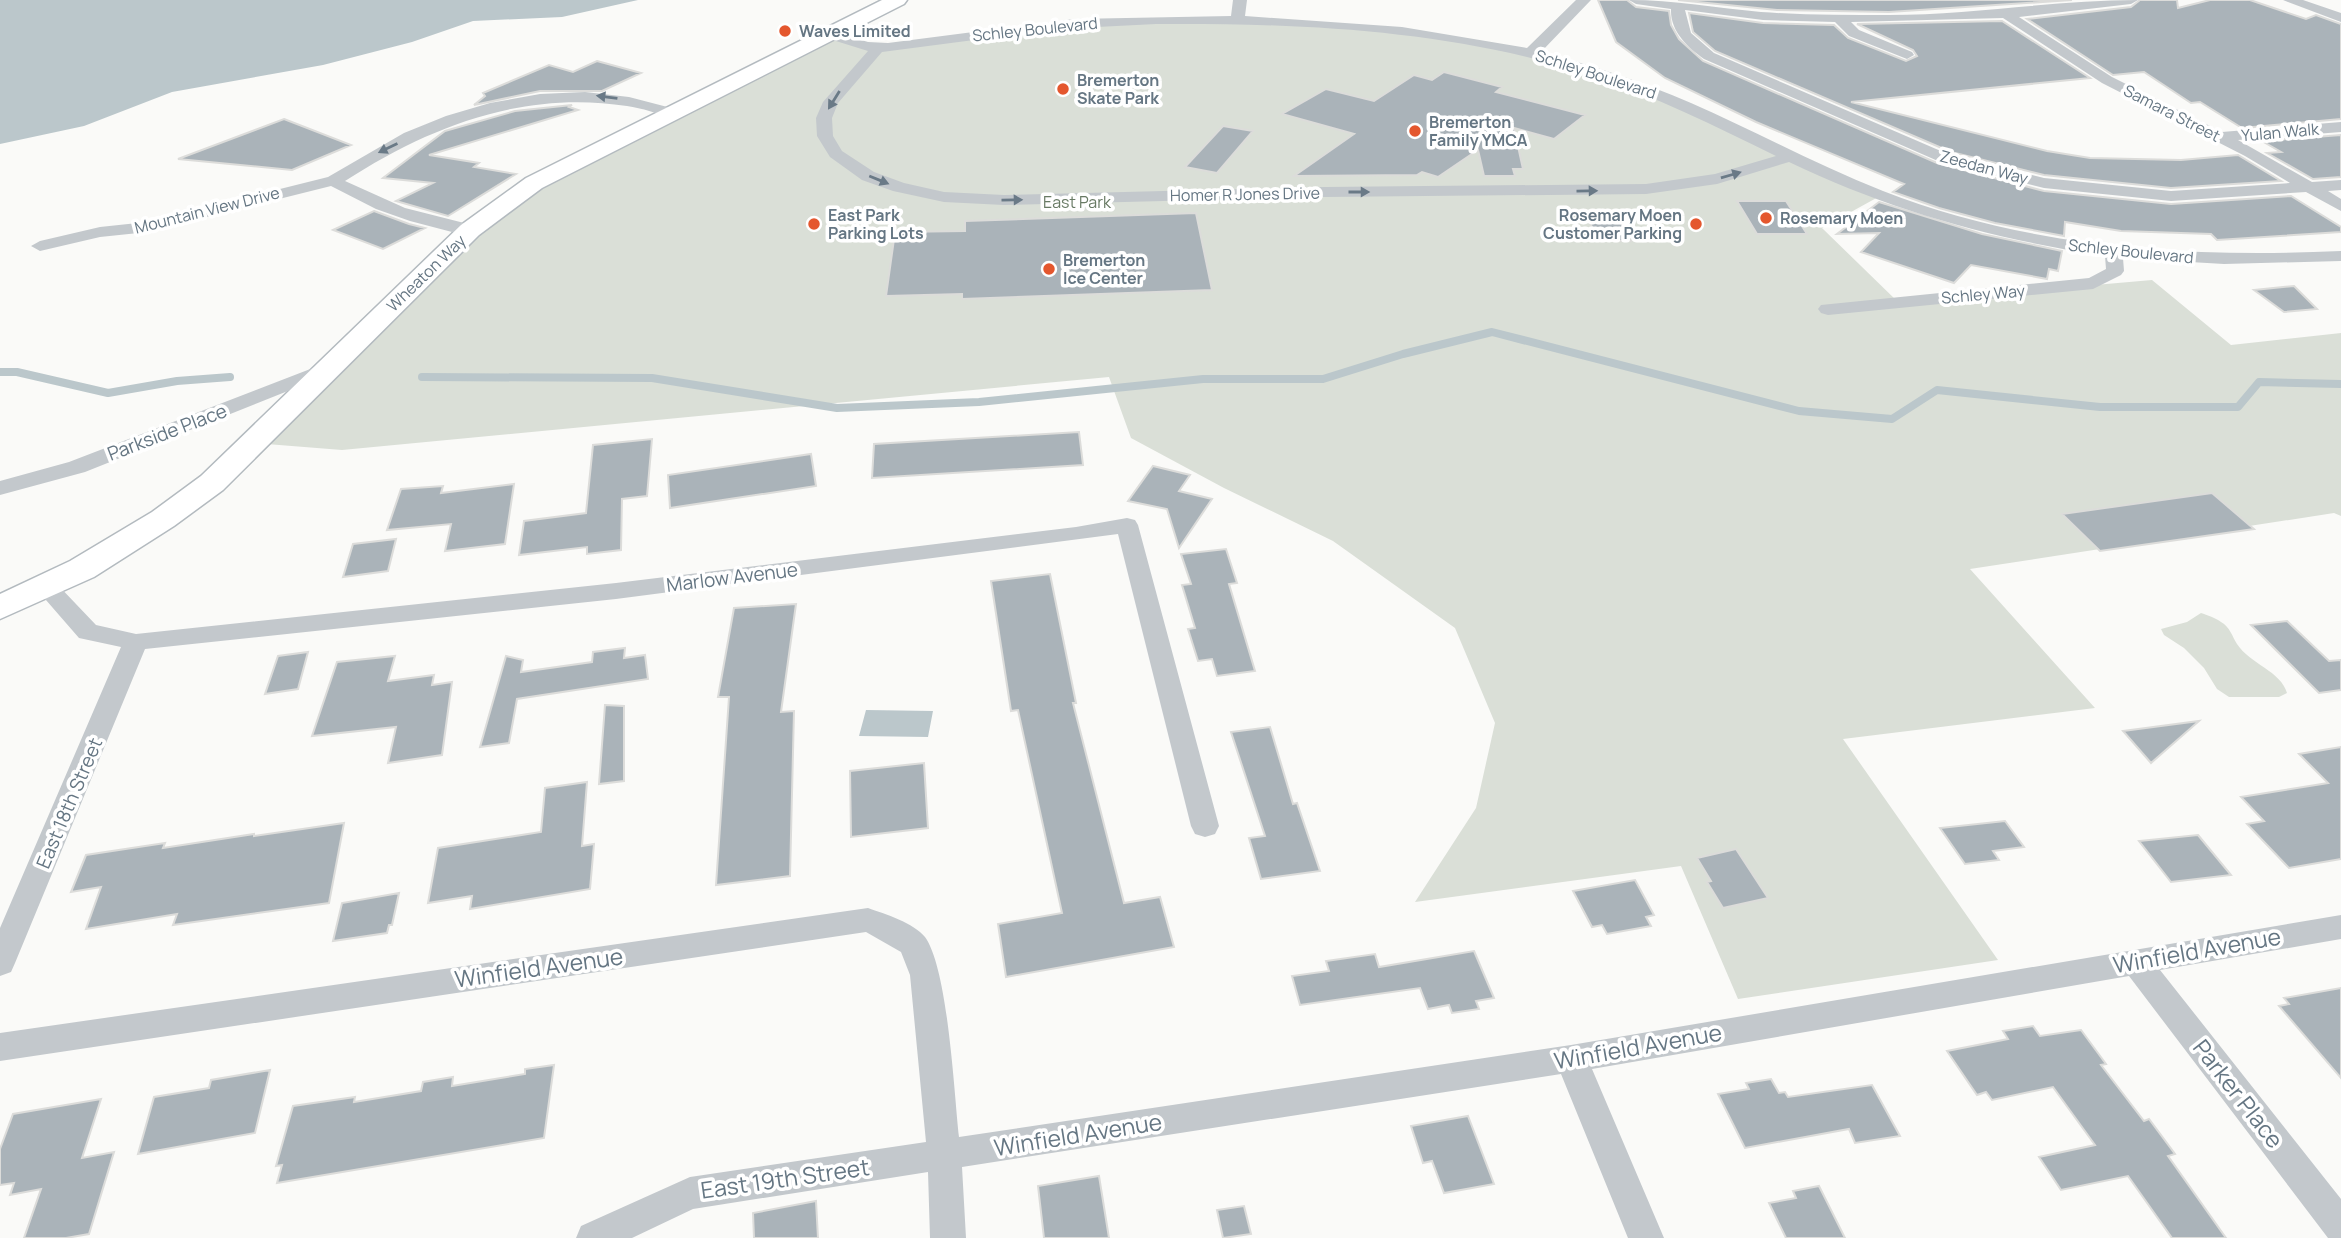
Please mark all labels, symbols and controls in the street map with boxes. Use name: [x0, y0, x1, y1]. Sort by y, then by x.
street label: Schley Boulevard: [971, 11, 1099, 47]
place label: Waves Limited: [799, 20, 911, 42]
marker: Waves Limited: [777, 23, 793, 39]
street label: Schley Boulevard: [1533, 44, 1659, 104]
place label: Bremerton Skate Park: [1077, 69, 1159, 109]
street label: Samara Street: [2120, 79, 2224, 147]
marker: Bremerton Skate Park: [1055, 81, 1071, 97]
one-way arrow: [828, 90, 841, 109]
one-way arrow: [595, 92, 617, 103]
place label: Bremerton Family YMCA: [1429, 111, 1528, 151]
street label: Yulan Walk: [2240, 118, 2321, 146]
marker: Bremerton Family YMCA: [1407, 123, 1423, 139]
one-way arrow: [378, 142, 398, 154]
street label: Zeedan Way: [1937, 145, 2031, 190]
one-way arrow: [1721, 169, 1743, 180]
one-way arrow: [868, 174, 889, 185]
street label: Mountain View Drive: [132, 181, 282, 239]
street label: Homer R Jones Drive: [1170, 182, 1320, 206]
one-way arrow: [1576, 185, 1598, 197]
one-way arrow: [1348, 186, 1370, 198]
park label: East Park: [1043, 191, 1112, 213]
one-way arrow: [1001, 194, 1023, 205]
place label: East Park Parking Lots: [828, 204, 924, 244]
place label: Rosemary Moen Customer Parking: [1543, 204, 1682, 244]
place label: Rosemary Moen: [1780, 207, 1903, 229]
marker: Rosemary Moen: [1758, 210, 1774, 226]
marker: East Park Parking Lots: [806, 216, 822, 232]
marker: Rosemary Moen Customer Parking: [1688, 216, 1704, 232]
street label: Wheaton Way: [382, 229, 471, 316]
street label: Schley Boulevard: [2067, 233, 2195, 269]
place label: Bremerton Ice Center: [1063, 249, 1145, 289]
marker: Bremerton Ice Center: [1041, 261, 1057, 277]
street label: Schley Way: [1940, 279, 2026, 309]
street label: Parkside Place: [103, 397, 231, 467]
street label: Marlow Avenue: [665, 556, 799, 598]
street label: East 18th Street: [30, 734, 108, 872]
street label: Winfield Avenue: [2110, 920, 2283, 981]
street label: Winfield Avenue: [453, 939, 625, 995]
street label: Winfield Avenue: [1551, 1016, 1724, 1077]
street label: Parker Place: [2186, 1032, 2291, 1154]
street label: Winfield Avenue: [992, 1105, 1164, 1163]
street label: East 19th Street: [698, 1150, 871, 1206]

